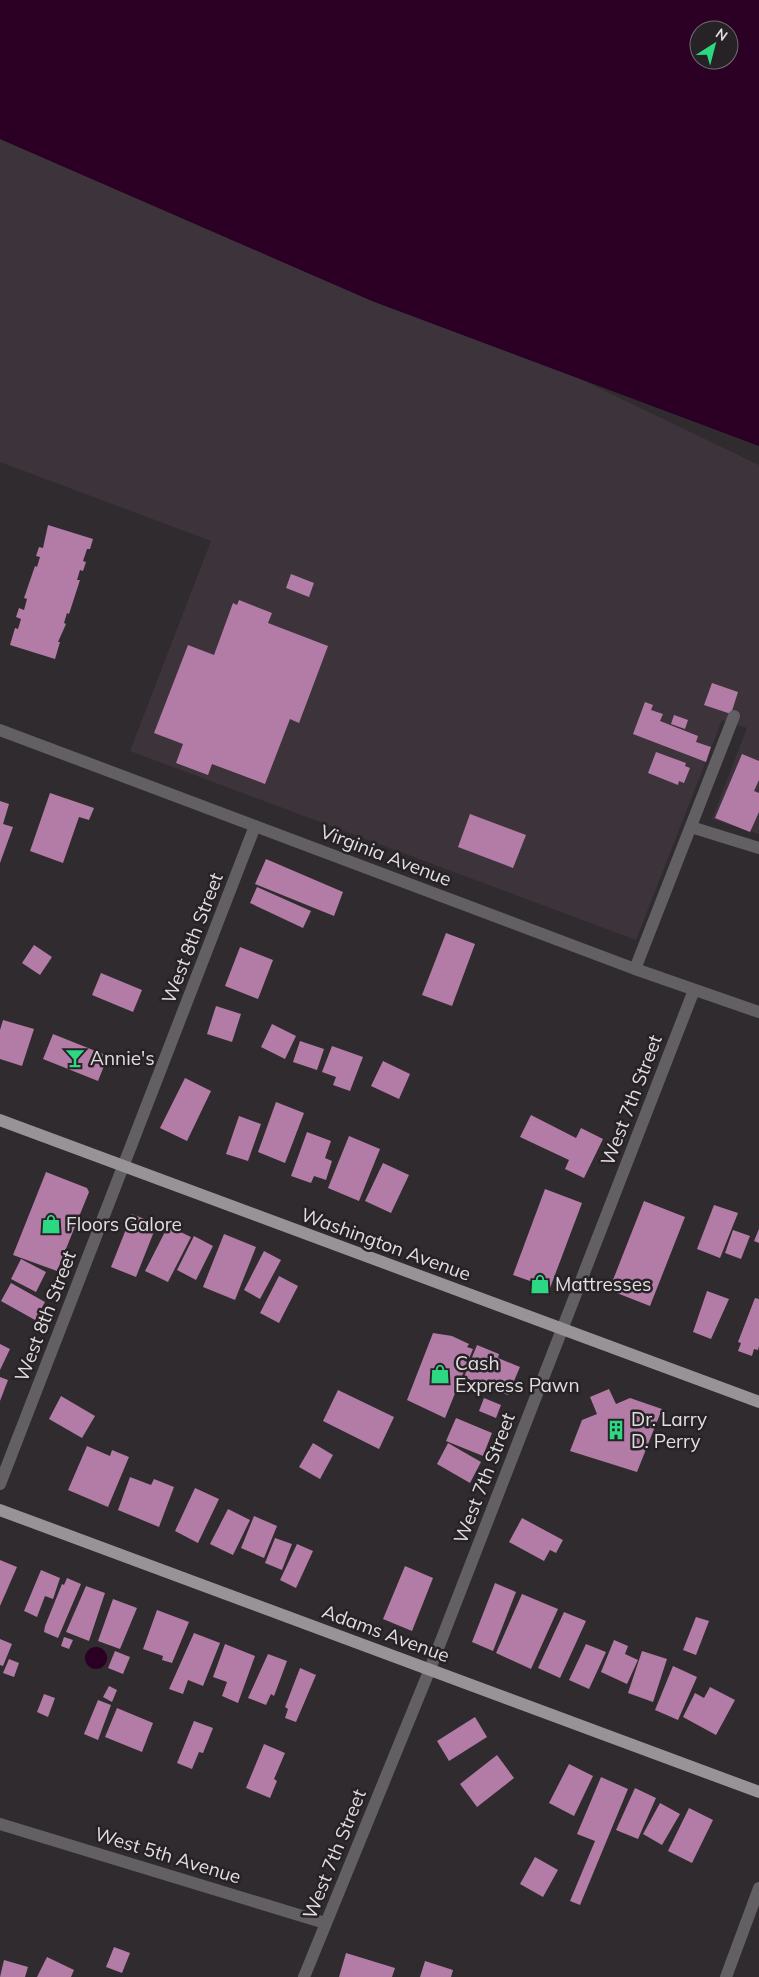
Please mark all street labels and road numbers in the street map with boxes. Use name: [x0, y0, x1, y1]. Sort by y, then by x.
street label: Virginia Avenue: [317, 819, 455, 891]
street label: West 8th Street: [156, 869, 228, 1007]
street label: West 7th Street: [595, 1031, 667, 1169]
street label: Washington Avenue: [298, 1202, 474, 1286]
street label: West 8th Street: [9, 1247, 81, 1385]
street label: West 7th Street: [448, 1409, 520, 1547]
street label: Adams Avenue: [319, 1599, 453, 1667]
street label: West 7th Street: [297, 1785, 371, 1922]
street label: West 5th Avenue: [92, 1821, 244, 1889]

